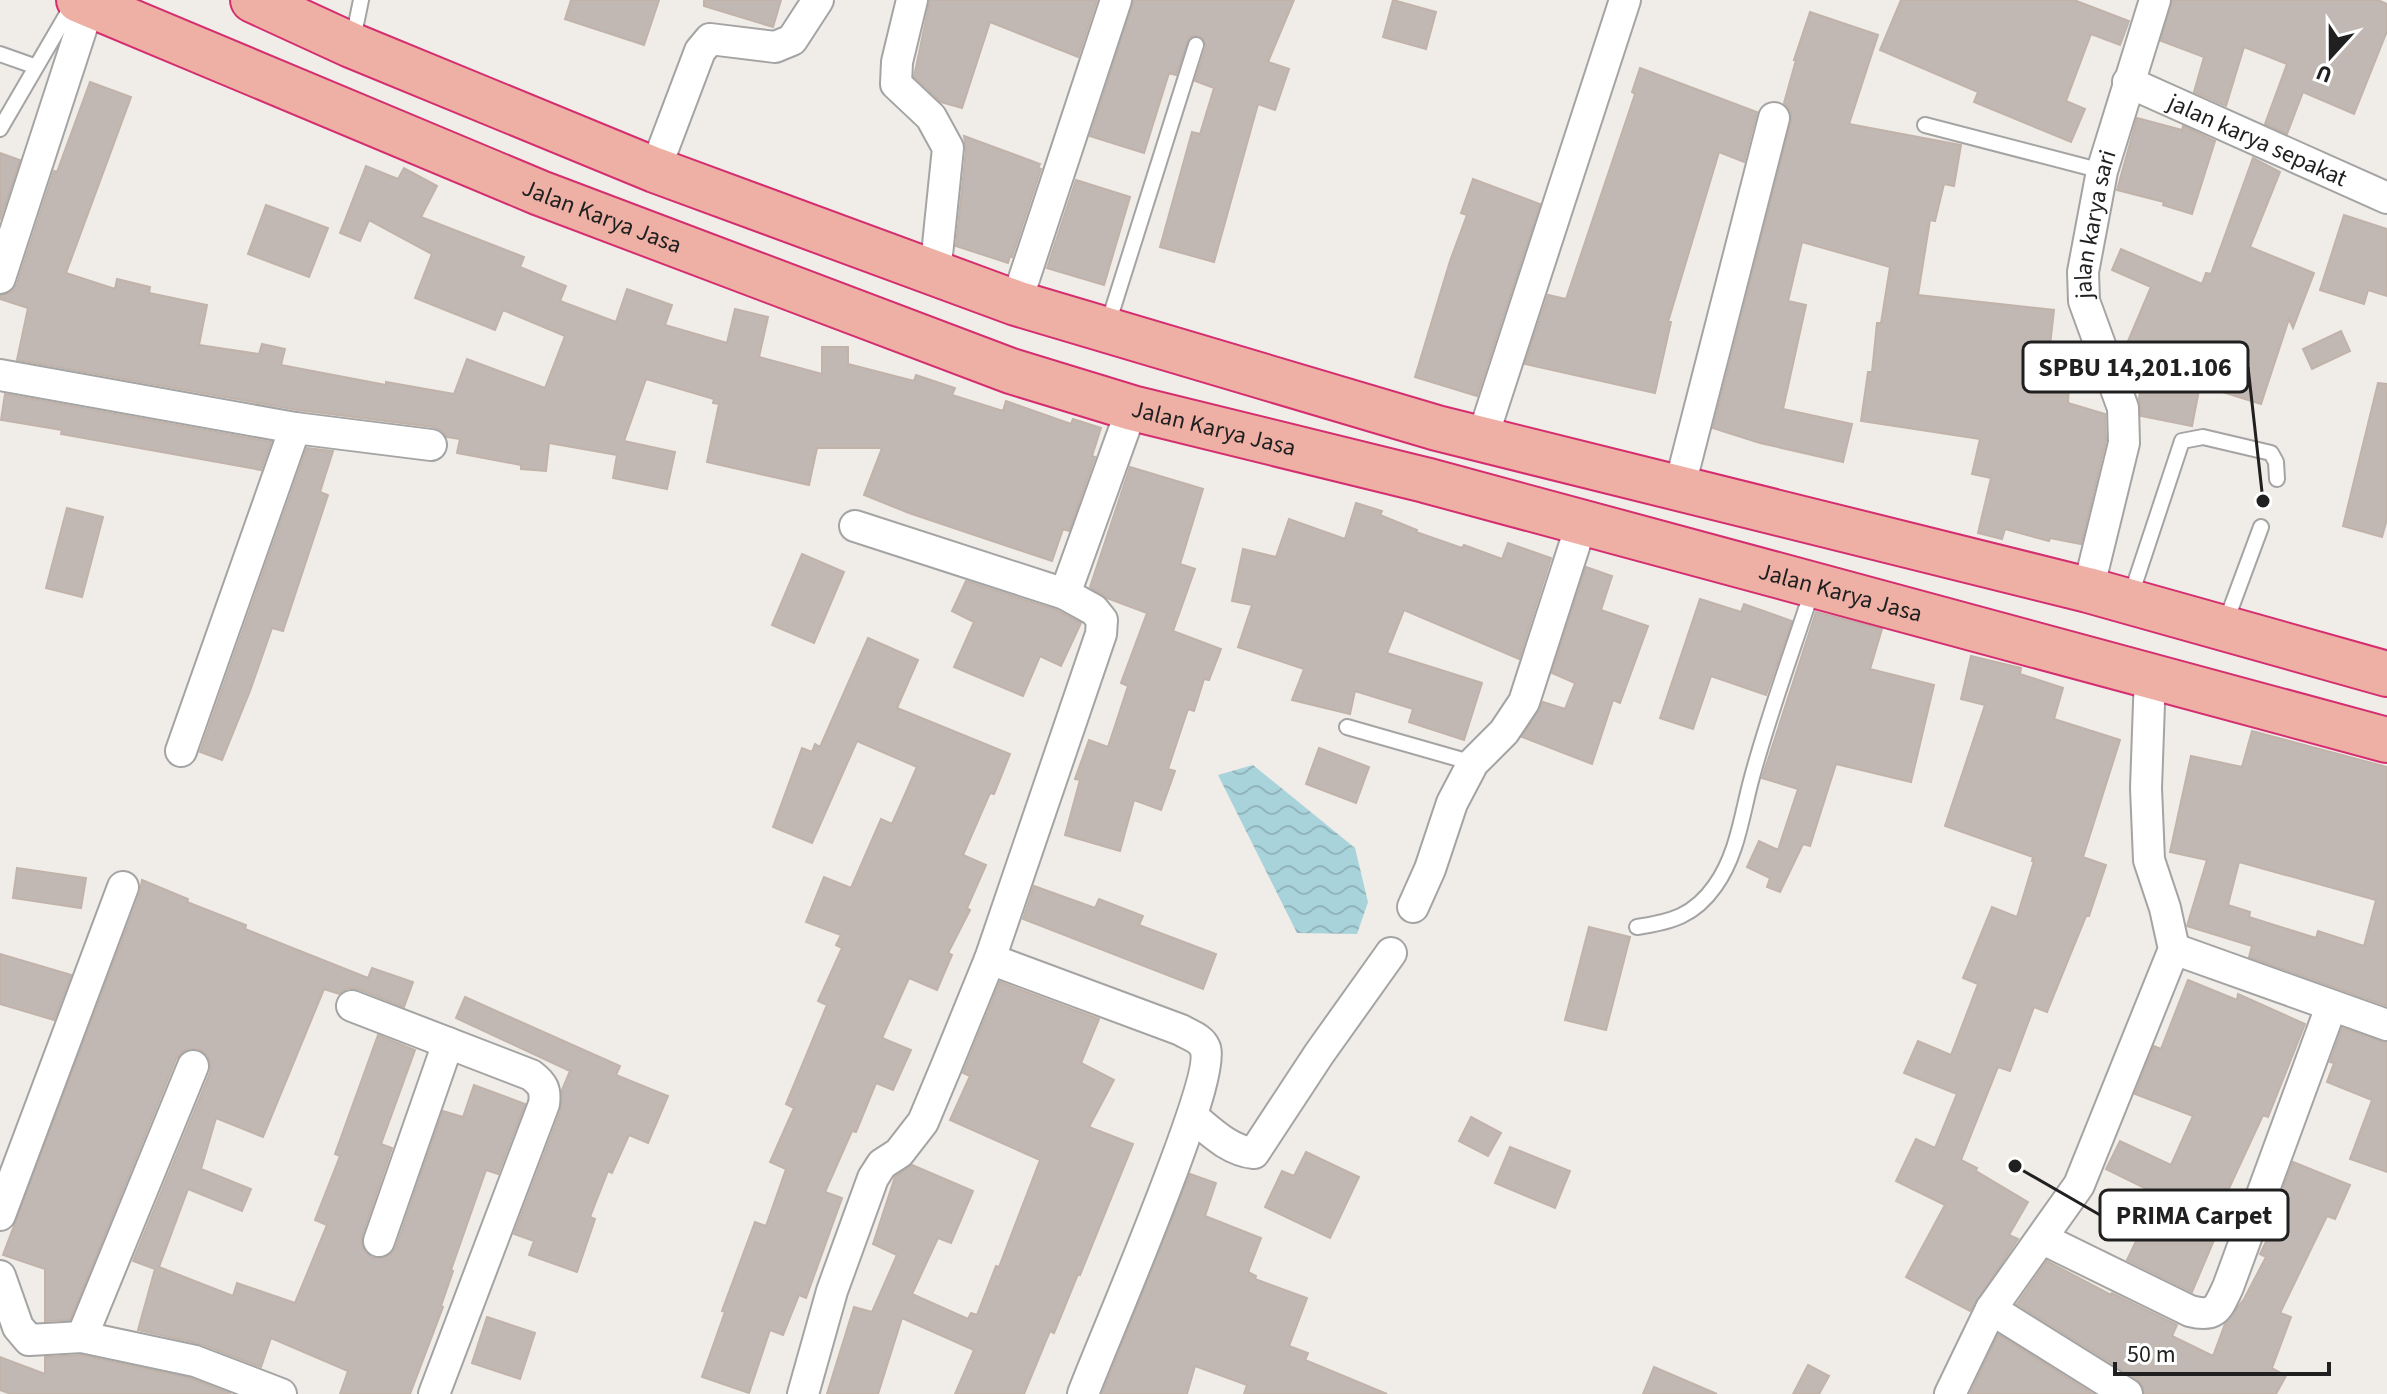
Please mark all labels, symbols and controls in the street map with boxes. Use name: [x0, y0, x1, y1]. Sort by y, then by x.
north arrow: [2291, 16, 2371, 96]
text: U: [2312, 56, 2337, 91]
street label: jalan karya sepakat: [2161, 85, 2353, 196]
street label: jalan karya sari: [2066, 145, 2126, 300]
street label: Jalan Karya Jasa: [517, 170, 687, 263]
callout: SPBU 14,201.106: [2023, 342, 2248, 392]
text: SPBU 14,201.106: [2038, 349, 2232, 386]
street label: Jalan Karya Jasa: [1128, 392, 1299, 466]
street label: Jalan Karya Jasa: [1755, 554, 1926, 632]
callout: PRIMA Carpet: [2100, 1190, 2288, 1240]
text: PRIMA Carpet: [2116, 1197, 2272, 1234]
scale bar: [2115, 1326, 2329, 1376]
text: 50 m: [2127, 1337, 2176, 1372]

